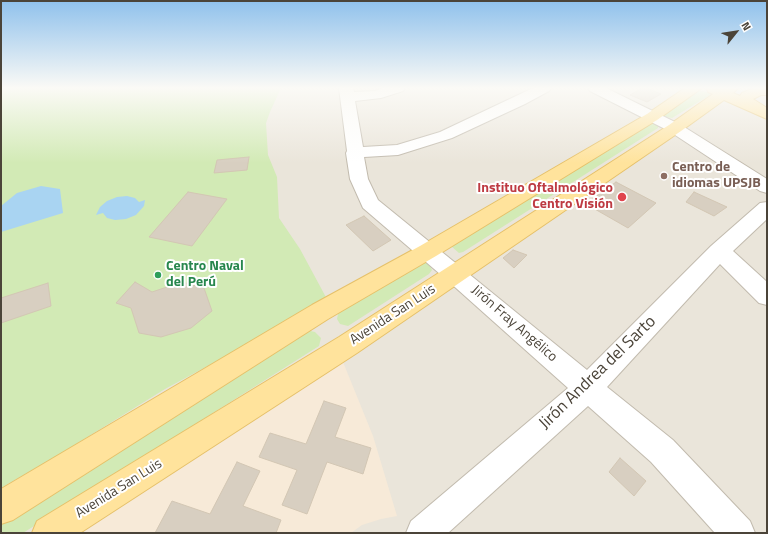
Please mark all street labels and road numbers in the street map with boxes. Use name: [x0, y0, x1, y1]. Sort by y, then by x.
street label: Avenida San Luis: [347, 281, 439, 349]
street label: Jirón Fray Angélico: [468, 282, 560, 366]
street label: Jirón Andrea del Sarto: [535, 312, 661, 434]
street label: Avenida San Luis: [73, 456, 165, 522]

